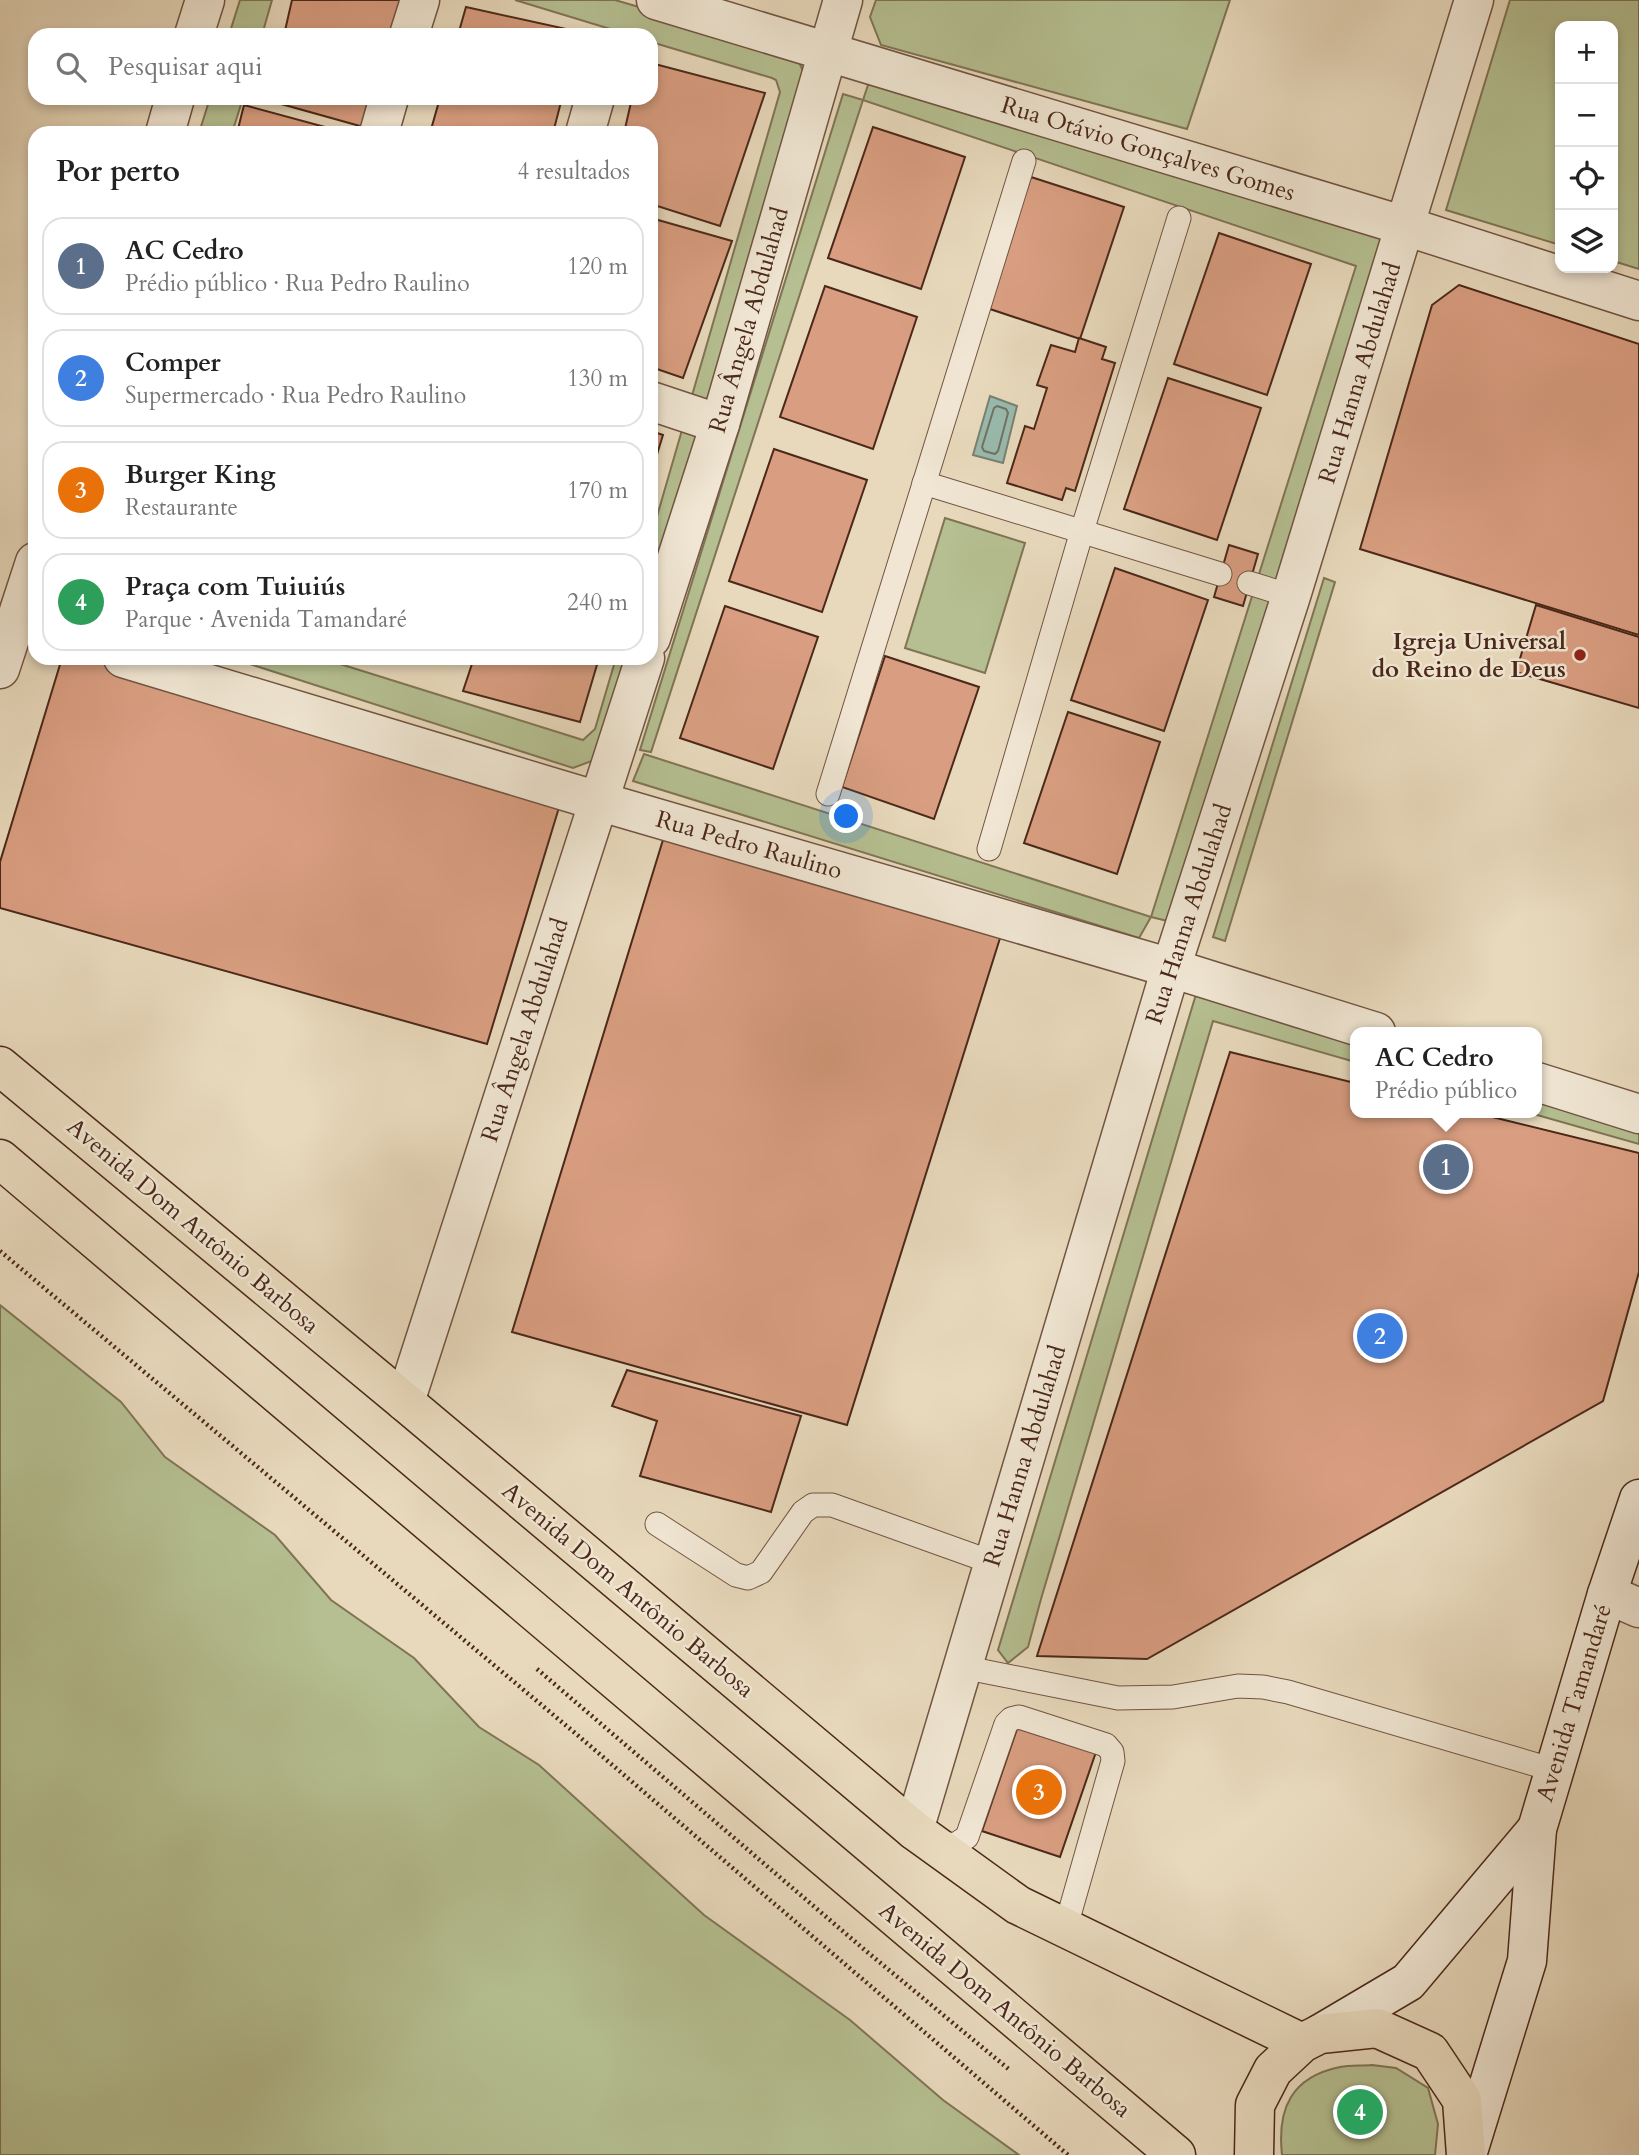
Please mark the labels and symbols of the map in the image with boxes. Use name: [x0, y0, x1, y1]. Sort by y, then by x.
street label: Rua Otávio Gonçalves Gomes: [997, 89, 1299, 209]
street label: Rua Ângela Abdulahad: [701, 203, 797, 437]
street label: Rua Hanna Abdulahad: [1311, 258, 1409, 488]
place label: Igreja Universal do Reino de Deus: [1371, 625, 1566, 686]
marker: Igreja Universal do Reino de Deus: [1572, 647, 1588, 663]
your location: [829, 799, 863, 833]
street label: Rua Hanna Abdulahad: [1138, 799, 1240, 1028]
street label: Rua Pedro Raulino: [652, 803, 846, 887]
street label: Rua Ângela Abdulahad: [473, 914, 577, 1146]
street label: Avenida Dom Antônio Barbosa: [60, 1110, 327, 1342]
pin: 1: [1423, 1141, 1469, 1193]
pin: 2: [1357, 1310, 1403, 1362]
street label: Rua Hanna Abdulahad: [976, 1341, 1074, 1571]
street label: Avenida Dom Antônio Barbosa: [495, 1474, 762, 1706]
street label: Avenida Tamandaré: [1528, 1600, 1620, 1806]
pin: 3: [1016, 1766, 1062, 1818]
street label: Avenida Dom Antônio Barbosa: [872, 1894, 1139, 2126]
pin: 4: [1337, 2086, 1383, 2138]

